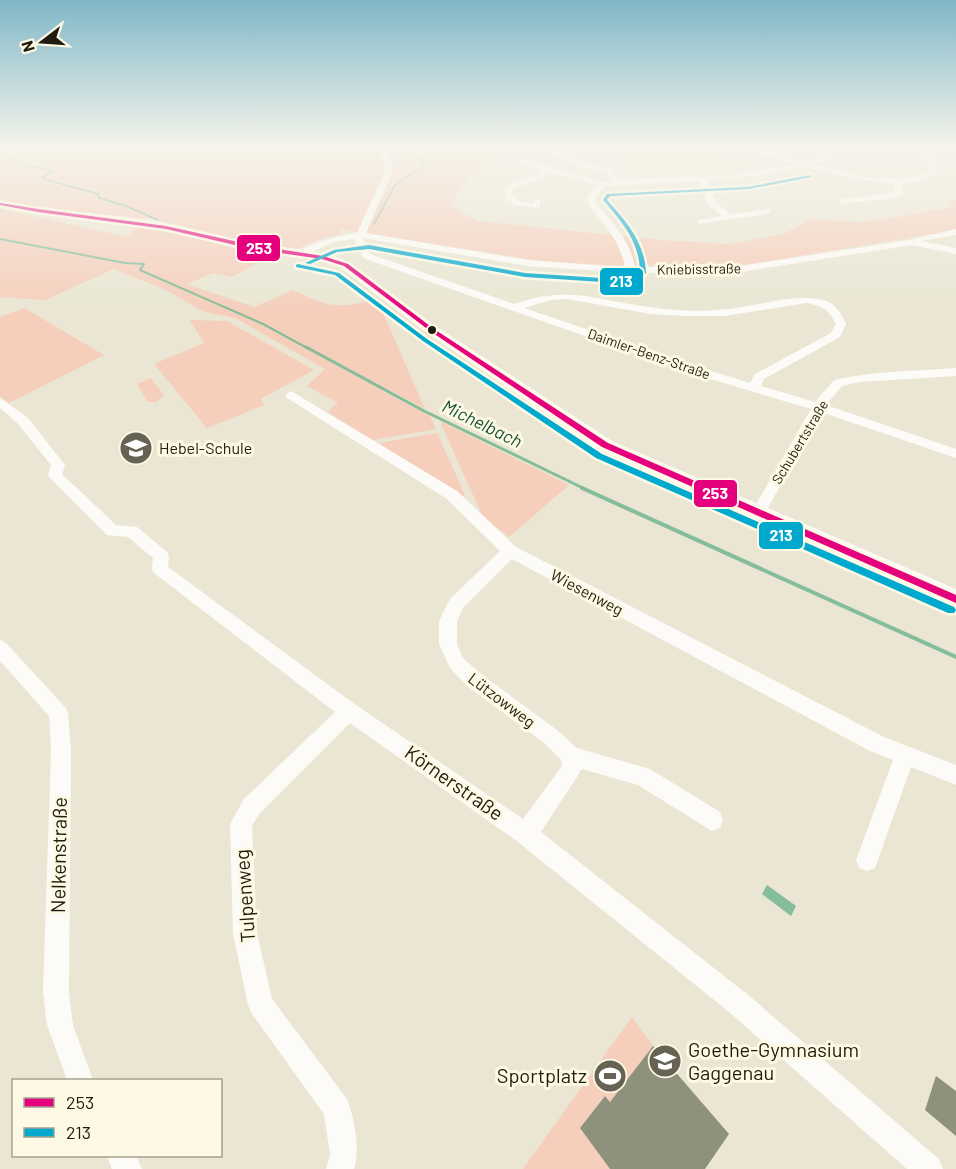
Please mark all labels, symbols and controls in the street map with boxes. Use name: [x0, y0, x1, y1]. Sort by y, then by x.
north arrow: [12, 12, 72, 72]
text: N: [17, 39, 38, 54]
line badge: 253: [236, 234, 281, 262]
text: 253: [246, 238, 272, 257]
street label: Kniebisstraße: [657, 259, 741, 278]
line badge: 213: [599, 267, 644, 296]
text: 213: [609, 271, 633, 290]
unlabelled marker: [426, 324, 438, 336]
street label: Daimler-Benz-Straße: [586, 325, 713, 382]
water label: Michelbach: [439, 394, 526, 452]
street label: Schubertstraße: [768, 397, 831, 487]
school or university icon: Hebel-Schule: [118, 430, 154, 466]
place label: Hebel-Schule: [159, 438, 252, 457]
line badge: 253: [693, 479, 738, 508]
text: 253: [702, 483, 728, 502]
line badge: 213: [758, 521, 804, 550]
text: 213: [769, 525, 793, 544]
street label: Wiesenweg: [548, 564, 627, 619]
street label: Lützowweg: [465, 668, 540, 731]
street label: Körnerstraße: [401, 739, 508, 825]
street label: Nelkenstraße: [45, 797, 71, 913]
street label: Tulpenweg: [229, 849, 259, 944]
place label: Goethe-Gymnasium Gaggenau: [688, 1037, 859, 1084]
school or university icon: Goethe-Gymnasium Gaggenau: [647, 1043, 683, 1079]
sports icon: Sportplatz: [592, 1058, 628, 1094]
place label: Sportplatz: [497, 1063, 587, 1087]
legend: [12, 1079, 222, 1157]
text: 253: [66, 1091, 94, 1113]
text: 213: [66, 1121, 91, 1143]

